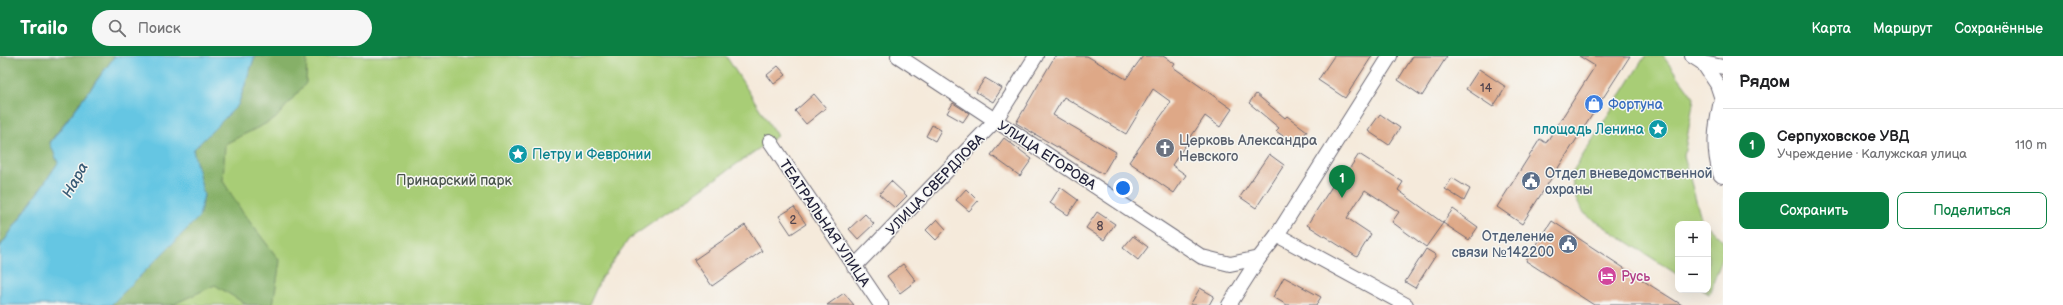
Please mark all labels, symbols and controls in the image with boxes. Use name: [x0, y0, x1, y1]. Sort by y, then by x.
search box: [92, 10, 372, 46]
text: Trailo: [20, 17, 68, 40]
icon: search: [106, 17, 128, 39]
text: Поиск: [138, 19, 181, 38]
text: Карта: [1812, 20, 1851, 37]
text: Маршрут: [1873, 20, 1933, 37]
text: Сохранённые: [1955, 20, 2043, 37]
text: Рядом: [1739, 72, 1790, 92]
house number: 14: [1480, 81, 1493, 96]
shop icon: Фортуна: [1583, 93, 1605, 115]
place label: Фортуна: [1608, 96, 1664, 113]
street label: УЛИЦА ЕГОРОВА: [994, 117, 1100, 194]
place icon: площадь Ленина: [1647, 118, 1669, 140]
place label: площадь Ленина: [1533, 121, 1645, 138]
text: Серпуховское УВД: [1777, 127, 1909, 146]
street label: УЛИЦА СВЕРДЛОВА: [883, 130, 988, 238]
place label: Церковь Александра Невского: [1179, 132, 1318, 165]
church icon: Церковь Александра Невского: [1154, 137, 1176, 159]
text: 1: [1749, 137, 1755, 153]
text: 110 m: [2015, 137, 2047, 153]
place icon: Петру и Февронии: [507, 143, 529, 165]
place label: Петру и Февронии: [532, 146, 651, 163]
text: Учреждение · Калужская улица: [1777, 146, 1967, 162]
street label: ТЕАТРАЛЬНАЯ УЛИЦА: [776, 157, 874, 290]
water label: Нара: [58, 159, 93, 201]
pin: 1: [1329, 165, 1355, 198]
place label: Отдел вневедомственной охраны: [1545, 165, 1712, 198]
public building icon: Отдел вневедомственной охраны: [1520, 170, 1542, 192]
park label: Принарский парк: [396, 172, 513, 189]
your location: [1113, 178, 1133, 198]
button: Сохранить: [1739, 192, 1889, 229]
button: Поделиться: [1897, 192, 2047, 229]
house number: 2: [789, 213, 797, 228]
house number: 8: [1097, 219, 1104, 234]
map controls: [1675, 221, 1711, 293]
button: +: [1675, 221, 1711, 257]
place label: Отделение связи №142200: [1452, 228, 1554, 261]
public building icon: Отделение связи №142200: [1557, 233, 1579, 255]
button: −: [1675, 257, 1711, 293]
hotel icon: Русь: [1596, 265, 1618, 287]
place label: Русь: [1621, 268, 1650, 285]

